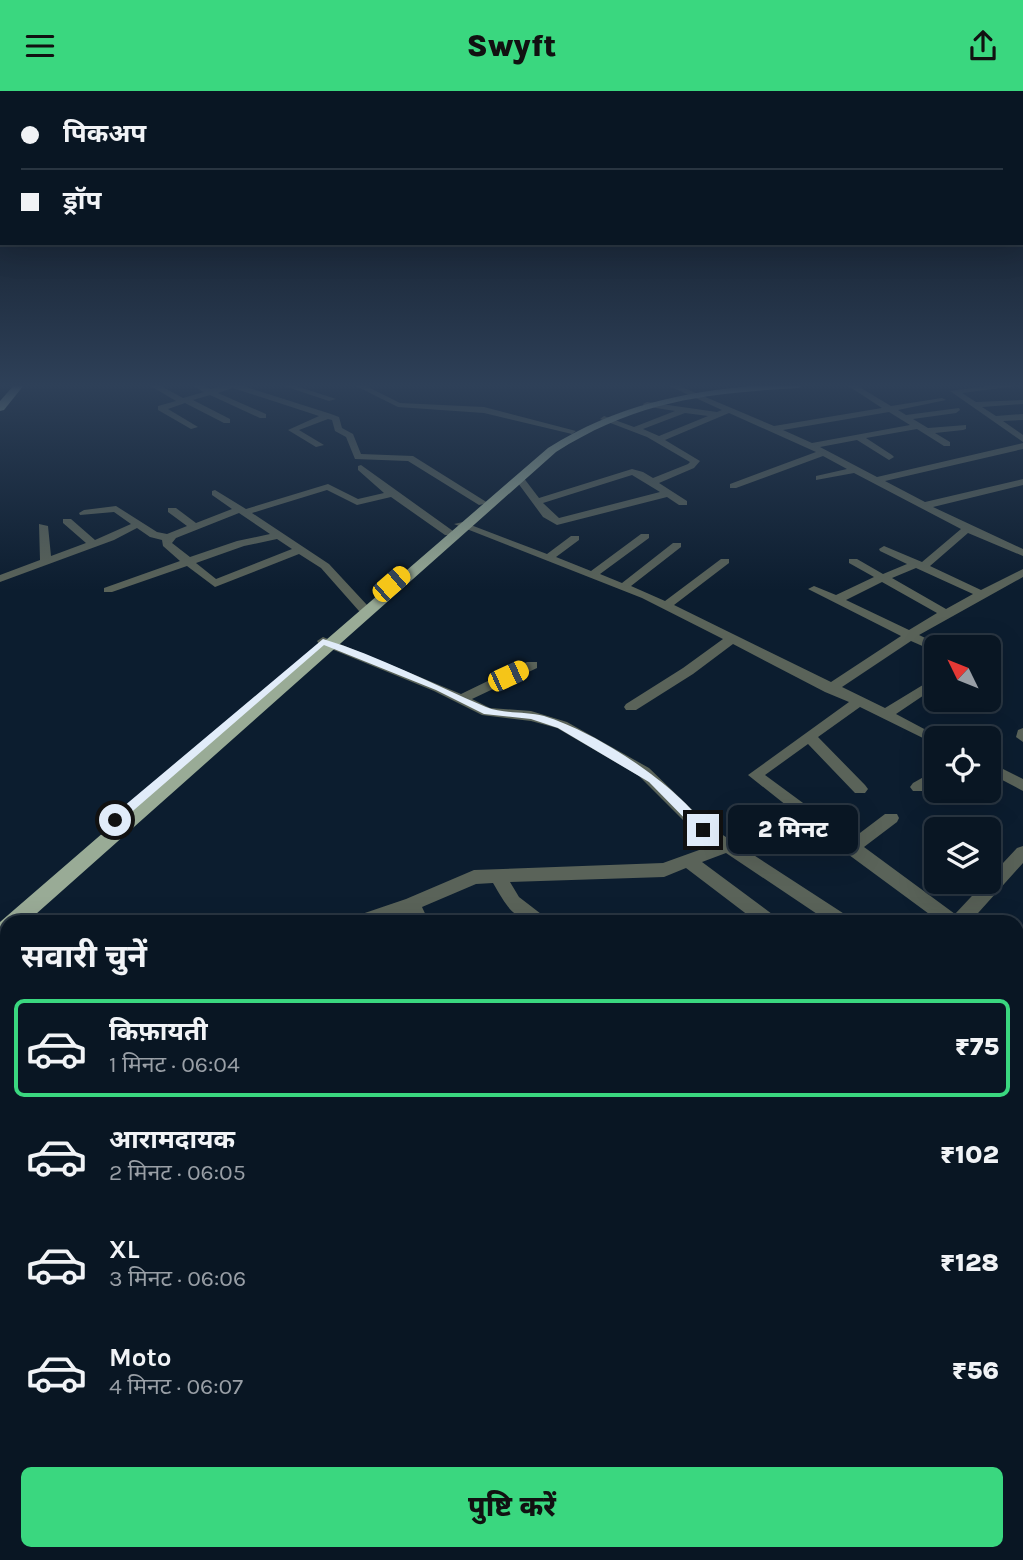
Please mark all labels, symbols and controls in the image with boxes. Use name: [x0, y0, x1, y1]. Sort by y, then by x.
icon: menu: [21, 27, 59, 65]
text: Swyft: [466, 27, 557, 64]
icon: share: [964, 27, 1002, 65]
text: पिकअप: [63, 118, 146, 149]
text: ड्रॉप: [63, 185, 101, 216]
car: [369, 562, 414, 606]
north arrow: [924, 635, 1001, 712]
map controls: [924, 635, 1001, 894]
car: [485, 658, 532, 694]
button: locate: [924, 726, 1001, 803]
route start: [99, 804, 131, 836]
callout: 2 मिनट: [728, 805, 857, 855]
route end: [687, 814, 719, 846]
text: 2 मिनट: [758, 816, 828, 843]
button: layers: [924, 817, 1001, 894]
text: सवारी चुनें: [21, 938, 147, 975]
text: किफ़ायती: [109, 1016, 208, 1047]
icon: car: [25, 1017, 88, 1080]
text: ₹75: [955, 1031, 999, 1062]
text: 1 मिनट · 06:04: [109, 1051, 240, 1078]
text: आरामदायक: [109, 1124, 235, 1155]
icon: car: [25, 1125, 88, 1188]
text: ₹102: [940, 1139, 999, 1170]
text: 2 मिनट · 06:05: [109, 1159, 246, 1186]
icon: car: [25, 1233, 88, 1296]
text: XL: [109, 1234, 140, 1265]
text: ₹128: [940, 1247, 999, 1278]
text: 3 मिनट · 06:06: [109, 1265, 246, 1292]
icon: car: [25, 1341, 88, 1404]
text: Moto: [109, 1342, 171, 1373]
text: ₹56: [952, 1355, 999, 1386]
text: 4 मिनट · 06:07: [109, 1373, 243, 1400]
button: पुष्टि करें: [21, 1467, 1003, 1547]

